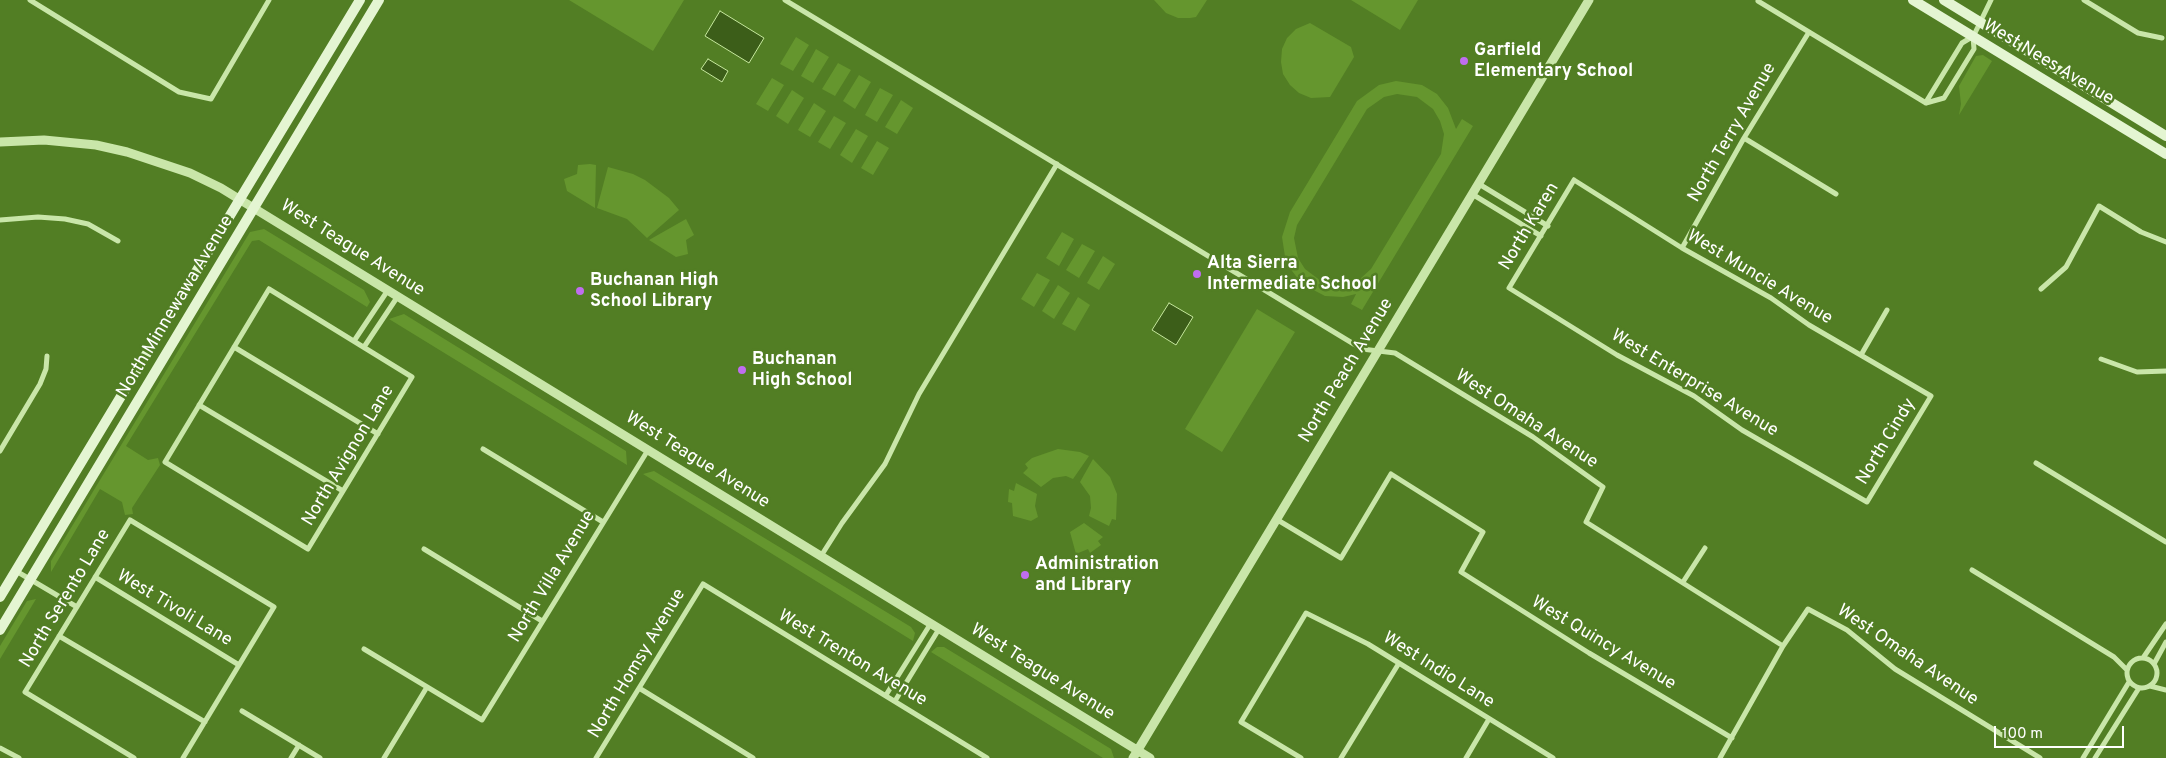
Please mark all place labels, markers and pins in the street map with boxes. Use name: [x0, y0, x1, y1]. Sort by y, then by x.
place label: Garfield Elementary School: [1474, 40, 1633, 82]
marker: Garfield Elementary School: [1458, 55, 1470, 67]
place label: Alta Sierra Intermediate School: [1207, 253, 1377, 296]
marker: Alta Sierra Intermediate School: [1191, 268, 1203, 280]
place label: Buchanan High School Library: [590, 270, 719, 312]
marker: Buchanan High School Library: [574, 285, 586, 297]
place label: Buchanan High School: [752, 349, 853, 392]
marker: Buchanan High School: [736, 364, 748, 376]
place label: Administration and Library: [1035, 554, 1159, 596]
marker: Administration and Library: [1019, 569, 1031, 581]

